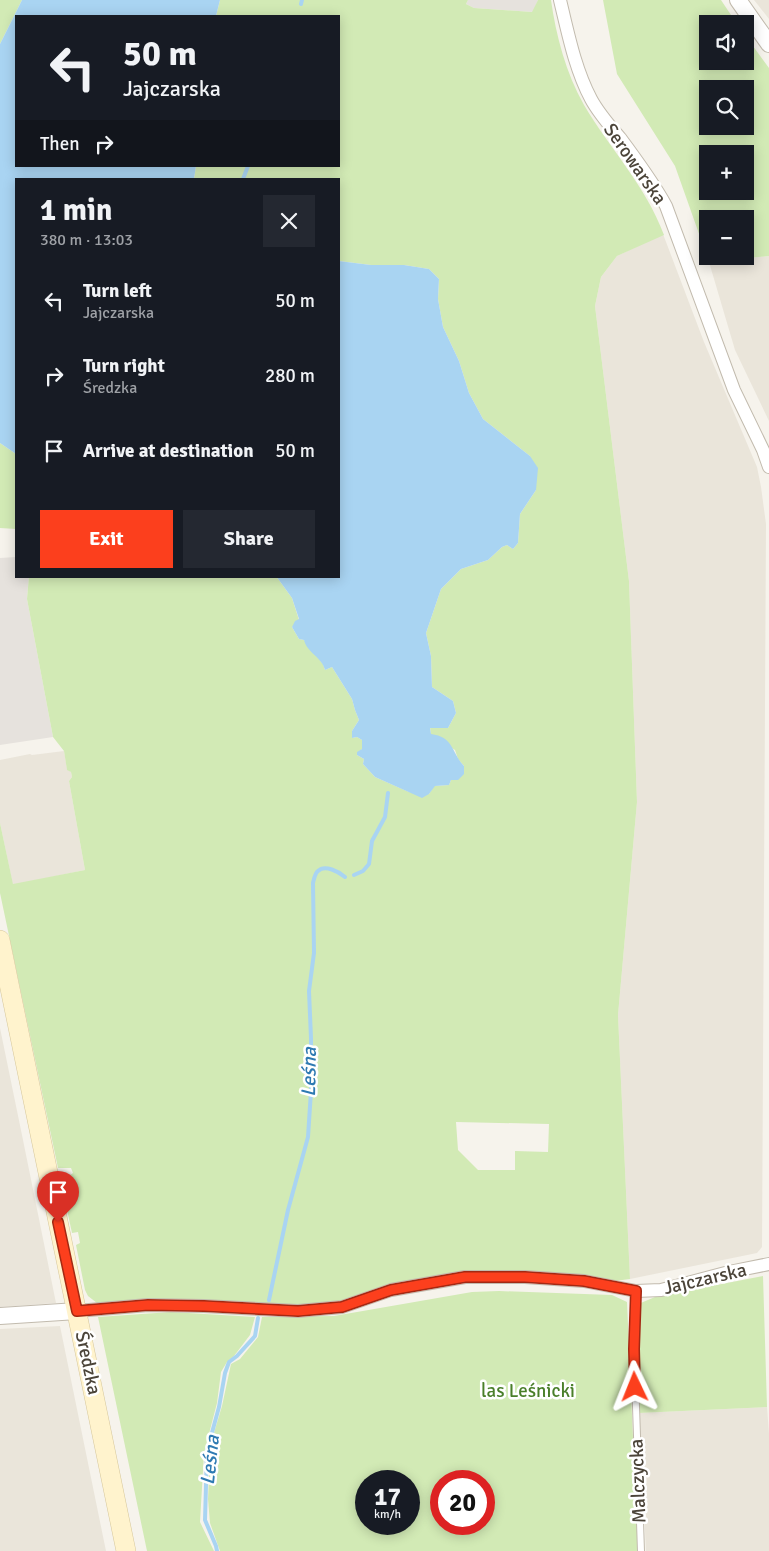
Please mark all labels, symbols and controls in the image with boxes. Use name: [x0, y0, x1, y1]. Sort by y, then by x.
map controls: [699, 15, 754, 265]
button: sound: [699, 15, 754, 70]
text: 50 m: [123, 32, 197, 75]
icon: left: [40, 35, 105, 100]
text: Jajczarska: [123, 75, 221, 102]
button: search: [699, 80, 754, 135]
street label: Serowarska: [598, 119, 672, 209]
icon: right: [90, 130, 118, 158]
text: Then: [40, 132, 80, 156]
button: +: [699, 145, 754, 200]
text: 1 min: [40, 192, 112, 229]
button: close: [263, 195, 315, 247]
button: −: [699, 210, 754, 265]
text: 380 m · 13:03: [40, 230, 133, 250]
text: Turn left: [83, 279, 152, 303]
icon: left: [40, 287, 68, 315]
text: 50 m: [275, 289, 315, 313]
text: Jajczarska: [83, 303, 154, 323]
text: Turn right: [83, 354, 165, 378]
icon: right: [40, 362, 68, 390]
text: 280 m: [265, 364, 315, 388]
text: Średzka: [83, 378, 137, 398]
icon: arrive: [40, 437, 68, 465]
text: Arrive at destination: [83, 439, 254, 463]
text: 50 m: [275, 439, 315, 463]
button: Exit: [40, 510, 173, 568]
button: Share: [183, 510, 315, 568]
water label: Leśna: [296, 1046, 322, 1097]
pin: [37, 1171, 79, 1222]
icon: arrive: [44, 1178, 72, 1206]
street label: Jajczarska: [661, 1258, 749, 1300]
street label: Średzka: [70, 1329, 106, 1397]
position arrow: [608, 1360, 660, 1412]
park label: las Leśnicki: [481, 1379, 575, 1403]
water label: Leśna: [195, 1433, 225, 1486]
street label: Malczycka: [625, 1438, 651, 1524]
speed limit sign: 20: [430, 1470, 495, 1535]
text: 17: [374, 1481, 401, 1512]
text: km/h: [374, 1507, 401, 1522]

